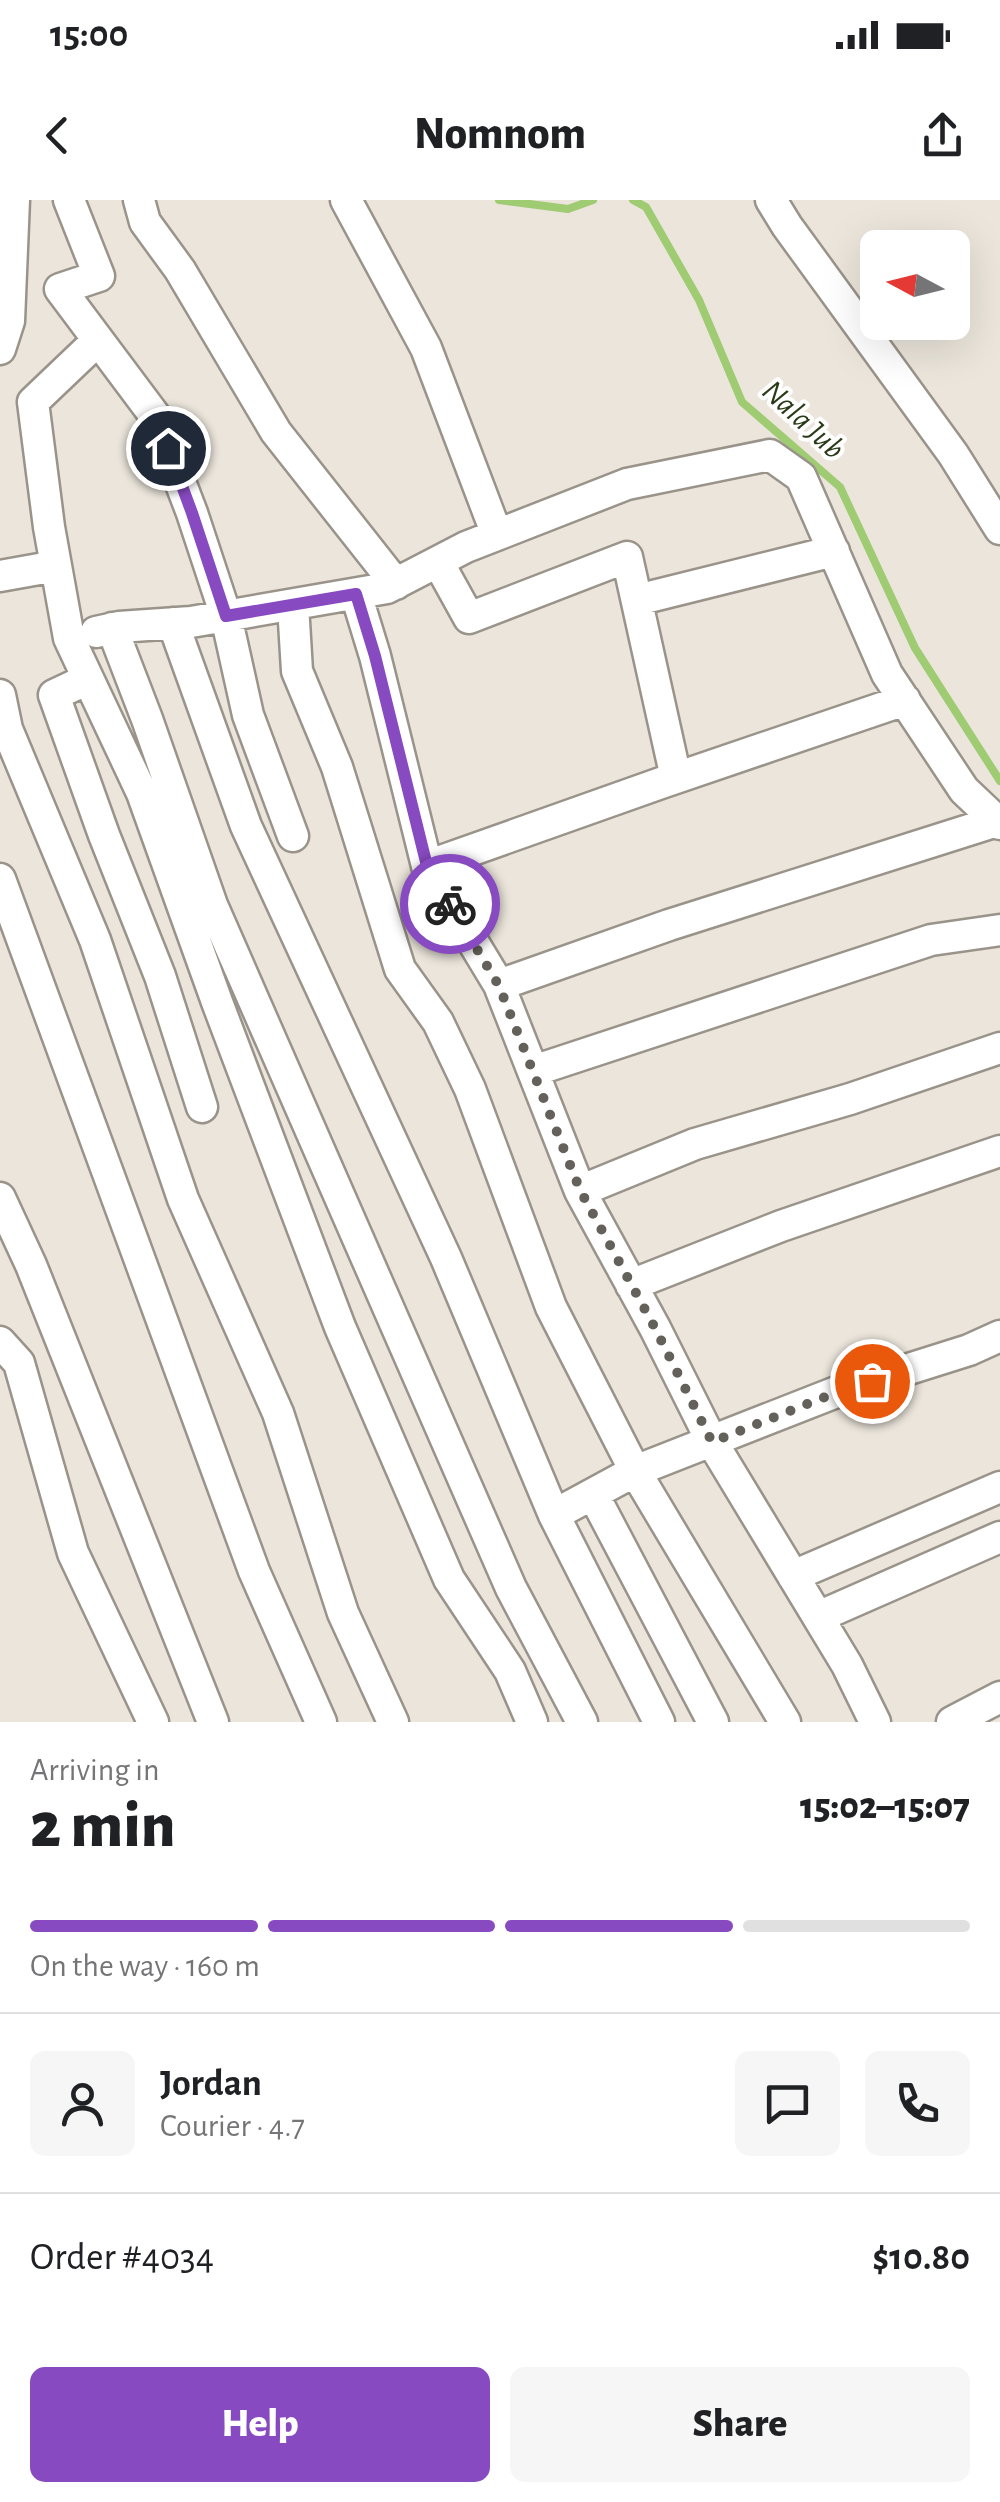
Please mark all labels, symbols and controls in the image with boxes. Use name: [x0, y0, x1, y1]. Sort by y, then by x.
text: 15:00: [50, 16, 128, 54]
icon: back: [30, 108, 85, 163]
icon: share: [915, 108, 970, 163]
text: Nomnom: [414, 112, 586, 157]
north arrow: [860, 230, 970, 340]
map controls: [860, 230, 970, 340]
water label: Nala Jub: [756, 374, 851, 465]
pin: [126, 406, 211, 491]
icon: home: [141, 421, 196, 476]
courier: [400, 854, 500, 954]
icon: bike: [423, 877, 478, 932]
pin: [830, 1339, 915, 1424]
icon: bag: [845, 1354, 900, 1409]
text: Arriving in: [30, 1754, 159, 1786]
text: 15:02–15:07: [800, 1788, 970, 1826]
text: 2 min: [30, 1794, 176, 1859]
text: On the way · 160 m: [30, 1950, 260, 1982]
button: person: [30, 2051, 135, 2156]
button: chat: [735, 2051, 840, 2156]
button: phone: [865, 2051, 970, 2156]
text: Jordan: [160, 2065, 262, 2103]
text: Courier · 4.7: [160, 2110, 305, 2142]
text: Order #4034: [30, 2239, 214, 2277]
text: $10.80: [872, 2239, 970, 2277]
button: Help: [30, 2367, 490, 2482]
button: Share: [510, 2367, 970, 2482]

